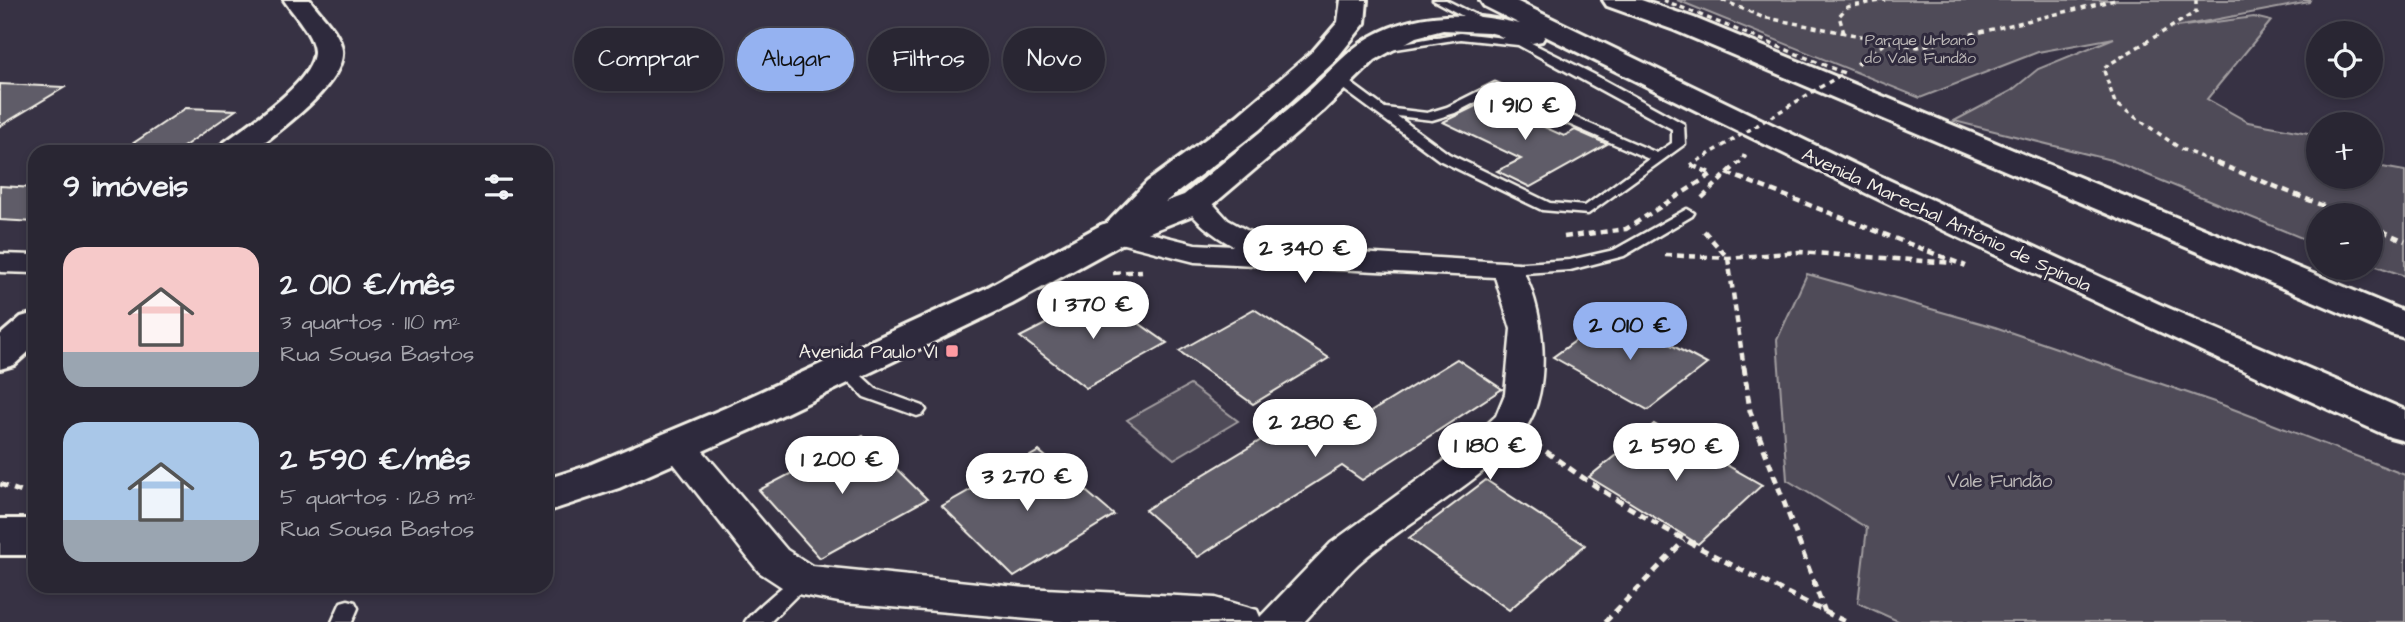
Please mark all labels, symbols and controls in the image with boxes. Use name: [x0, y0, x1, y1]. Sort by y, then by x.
map controls: [2306, 21, 2383, 280]
button: locate: [2306, 21, 2383, 98]
chip: Comprar: [574, 28, 723, 91]
chip: Alugar: [737, 28, 854, 91]
chip: Filtros: [868, 28, 989, 91]
chip: Novo: [1003, 28, 1105, 91]
park label: Parque Urbano do Vale Fundão: [1864, 29, 1976, 69]
pin: 1 910 €: [1460, 82, 1590, 142]
text: 1 910 €: [1490, 89, 1560, 121]
button: +: [2306, 112, 2383, 189]
street label: Avenida Marechal António de Spínola: [1797, 141, 2096, 300]
text: 9 imóveis: [63, 166, 188, 208]
icon: filters: [480, 168, 518, 206]
button: −: [2306, 203, 2383, 280]
pin: 2 340 €: [1240, 226, 1370, 285]
text: 2 340 €: [1259, 232, 1351, 264]
text: 2 010 €/mês: [280, 264, 455, 306]
icon: home: [119, 275, 203, 359]
pin: 1 370 €: [1028, 282, 1158, 341]
text: 1 370 €: [1053, 288, 1133, 320]
pin: 2 010 €: [1565, 302, 1695, 362]
text: 3 quartos · 110 m²: [280, 306, 460, 338]
text: 2 010 €: [1589, 309, 1671, 341]
text: Rua Sousa Bastos: [280, 338, 474, 370]
place label: Avenida Paulo VI: [799, 339, 938, 366]
marker: Avenida Paulo VI: [944, 343, 960, 359]
pin: 2 280 €: [1250, 400, 1380, 459]
text: 2 280 €: [1269, 406, 1361, 438]
pin: 1 180 €: [1425, 422, 1555, 482]
pin: 2 590 €: [1611, 424, 1741, 483]
text: 1 180 €: [1454, 429, 1526, 461]
text: 2 590 €: [1629, 430, 1723, 462]
pin: 1 200 €: [777, 436, 907, 496]
text: 2 590 €/mês: [280, 439, 471, 481]
text: 1 200 €: [801, 443, 883, 475]
icon: home: [119, 450, 203, 534]
pin: 3 270 €: [962, 454, 1092, 513]
text: 3 270 €: [982, 460, 1072, 492]
park label: Vale Fundão: [1948, 468, 2053, 495]
text: 5 quartos · 128 m²: [280, 481, 476, 513]
text: Rua Sousa Bastos: [280, 513, 474, 545]

